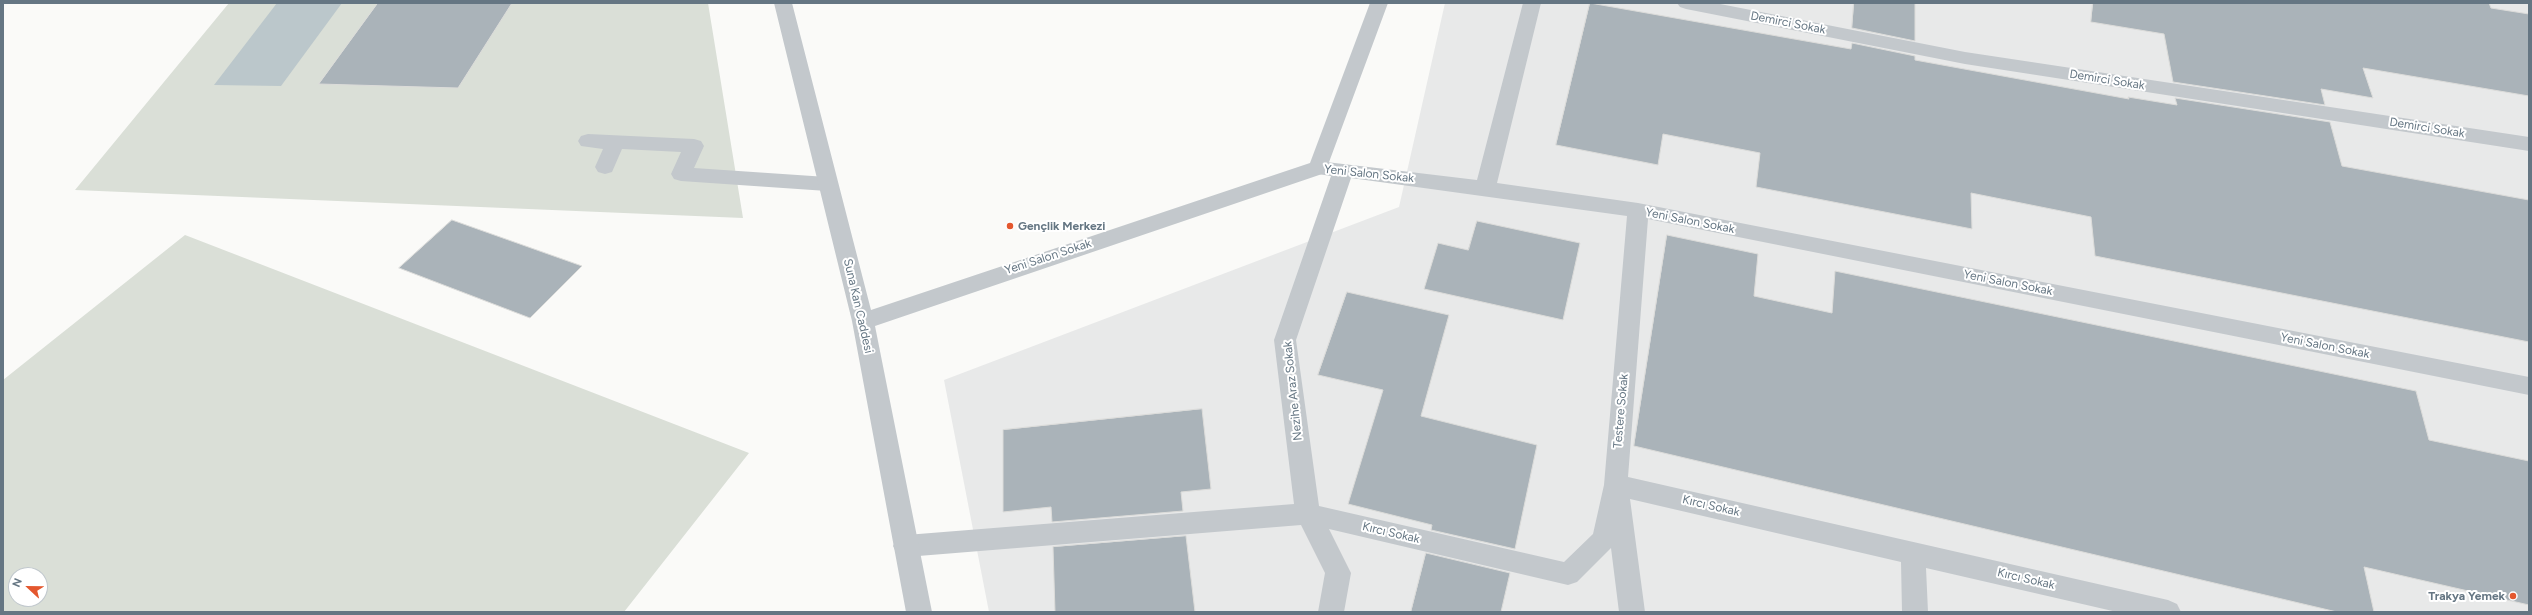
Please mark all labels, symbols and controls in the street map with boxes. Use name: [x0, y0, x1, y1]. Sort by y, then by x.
street label: Demirci Sokak: [1749, 9, 1827, 37]
street label: Demirci Sokak: [2068, 67, 2146, 93]
street label: Demirci Sokak: [2388, 115, 2466, 141]
street label: Yeni Salon Sokak: [1323, 162, 1415, 186]
street label: Yeni Salon Sokak: [1644, 205, 1736, 237]
place label: Gençlik Merkezi: [1018, 219, 1105, 233]
marker: Gençlik Merkezi: [1005, 221, 1015, 231]
street label: Yeni Salon Sokak: [1003, 236, 1093, 278]
street label: Suna Kan Caddesi: [840, 257, 876, 355]
street label: Yeni Salon Sokak: [1962, 267, 2054, 299]
street label: Yeni Salon Sokak: [2279, 330, 2371, 362]
street label: Nezihe Araz Sokak: [1281, 341, 1305, 441]
street label: Testere Sokak: [1611, 373, 1631, 449]
street label: Kırcı Sokak: [1681, 492, 1741, 520]
street label: Kırcı Sokak: [1361, 519, 1421, 547]
street label: Kırcı Sokak: [1996, 565, 2056, 593]
north arrow: [8, 567, 48, 607]
text: N: [10, 576, 25, 589]
place label: Trakya Yemek: [2428, 589, 2505, 603]
marker: Trakya Yemek: [2508, 591, 2518, 601]

